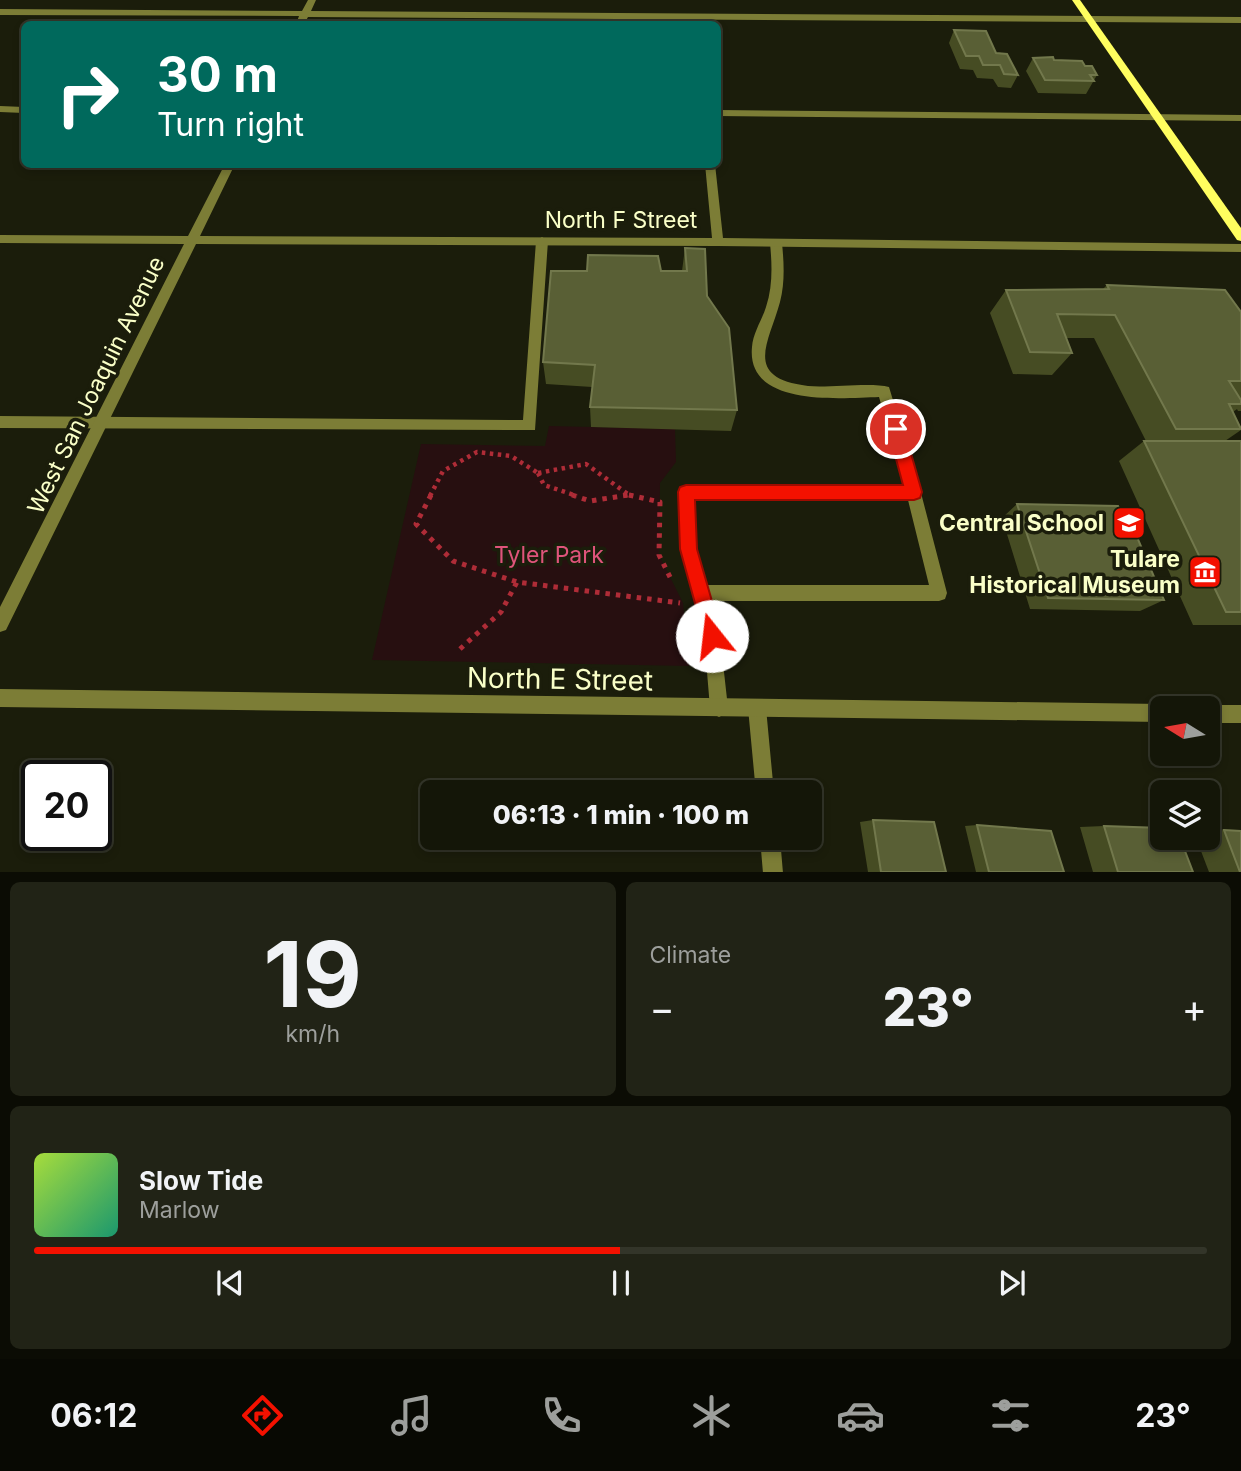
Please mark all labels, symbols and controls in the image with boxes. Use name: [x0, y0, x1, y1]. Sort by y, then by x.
text: 30 m: [157, 45, 278, 104]
icon: right: [42, 49, 133, 140]
text: Turn right: [157, 105, 304, 144]
street label: North F Street: [545, 206, 698, 234]
street label: West San Joaquin Avenue: [21, 252, 171, 518]
pin: [866, 399, 926, 459]
icon: arrive: [877, 410, 915, 448]
school or university icon: Central School: [1110, 504, 1148, 542]
place label: Central School: [939, 509, 1104, 537]
park label: Tyler Park: [494, 541, 604, 569]
place label: Tulare Historical Museum: [969, 545, 1180, 599]
museum icon: Tulare Historical Museum: [1186, 553, 1224, 591]
position arrow: [675, 599, 749, 673]
street label: North E Street: [467, 660, 653, 698]
north arrow: [1150, 696, 1220, 766]
map controls: [1150, 696, 1220, 850]
speed limit sign: 20: [21, 760, 112, 851]
button: layers: [1150, 780, 1220, 850]
text: 06:13 · 1 min · 100 m: [493, 799, 749, 830]
text: 19: [264, 919, 362, 1029]
text: Climate: [650, 941, 731, 969]
text: 23°: [883, 976, 974, 1039]
text: −: [650, 985, 675, 1031]
text: +: [1182, 985, 1207, 1031]
text: km/h: [285, 1020, 340, 1048]
text: Slow Tide: [139, 1165, 263, 1196]
text: Marlow: [139, 1196, 219, 1224]
icon: previous: [211, 1264, 249, 1302]
icon: pause: [602, 1264, 640, 1302]
icon: next: [993, 1264, 1031, 1302]
icon: directions: [238, 1391, 287, 1440]
icon: music: [387, 1391, 436, 1440]
icon: phone: [537, 1391, 586, 1440]
icon: climate: [687, 1391, 736, 1440]
icon: car: [836, 1391, 885, 1440]
icon: filters: [986, 1391, 1035, 1440]
text: 06:12: [50, 1396, 137, 1435]
text: 23°: [1135, 1396, 1191, 1435]

